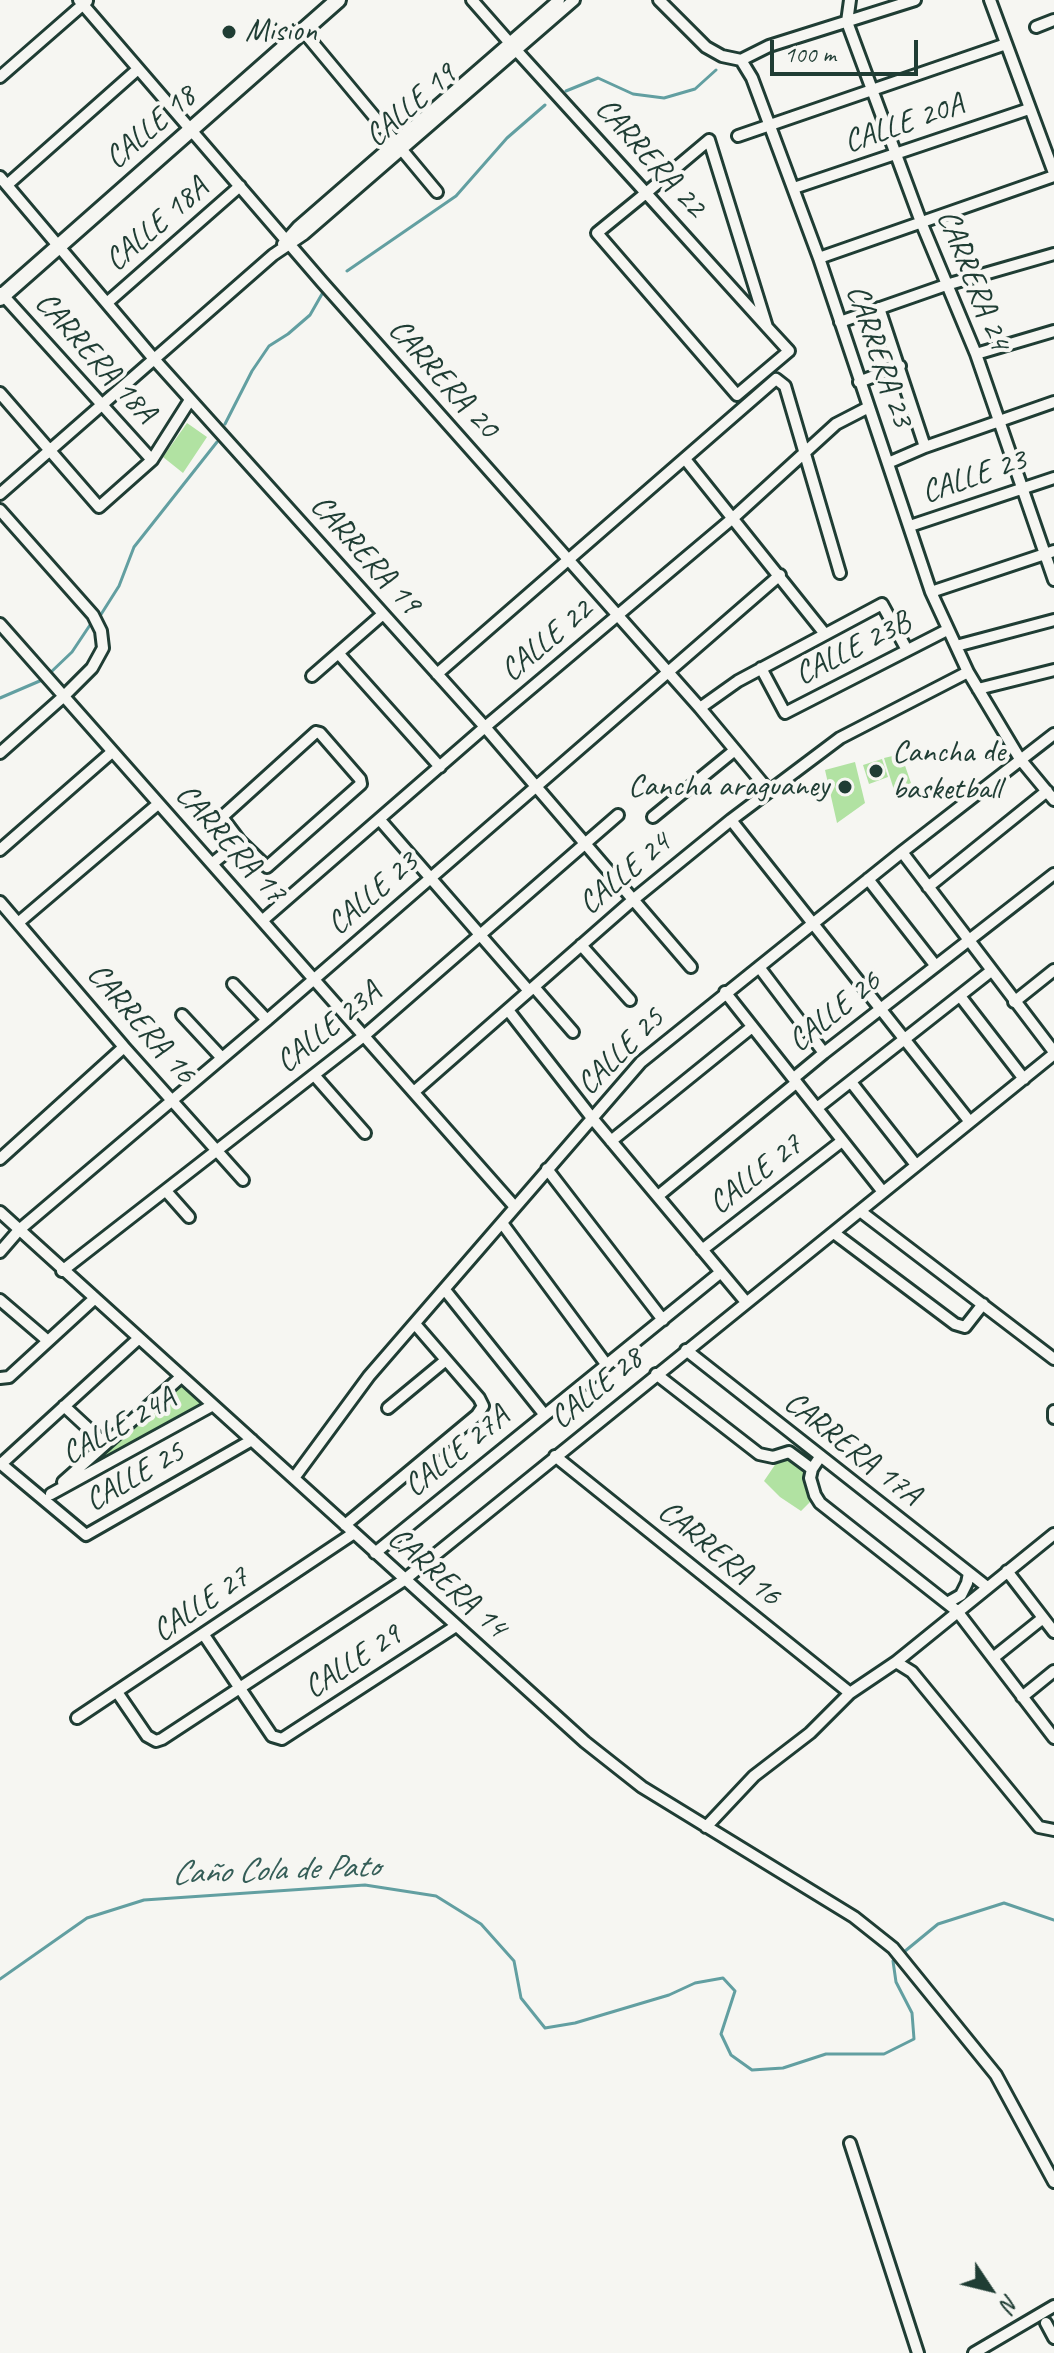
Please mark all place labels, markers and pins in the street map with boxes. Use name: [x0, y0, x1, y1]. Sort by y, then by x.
place label: Mision: [245, 13, 317, 51]
marker: Mision: [220, 23, 238, 41]
place label: Cancha de basketball: [892, 734, 1005, 809]
marker: Cancha de basketball: [867, 762, 885, 780]
place label: Cancha araguaney: [628, 768, 829, 806]
marker: Cancha araguaney: [836, 778, 854, 796]

